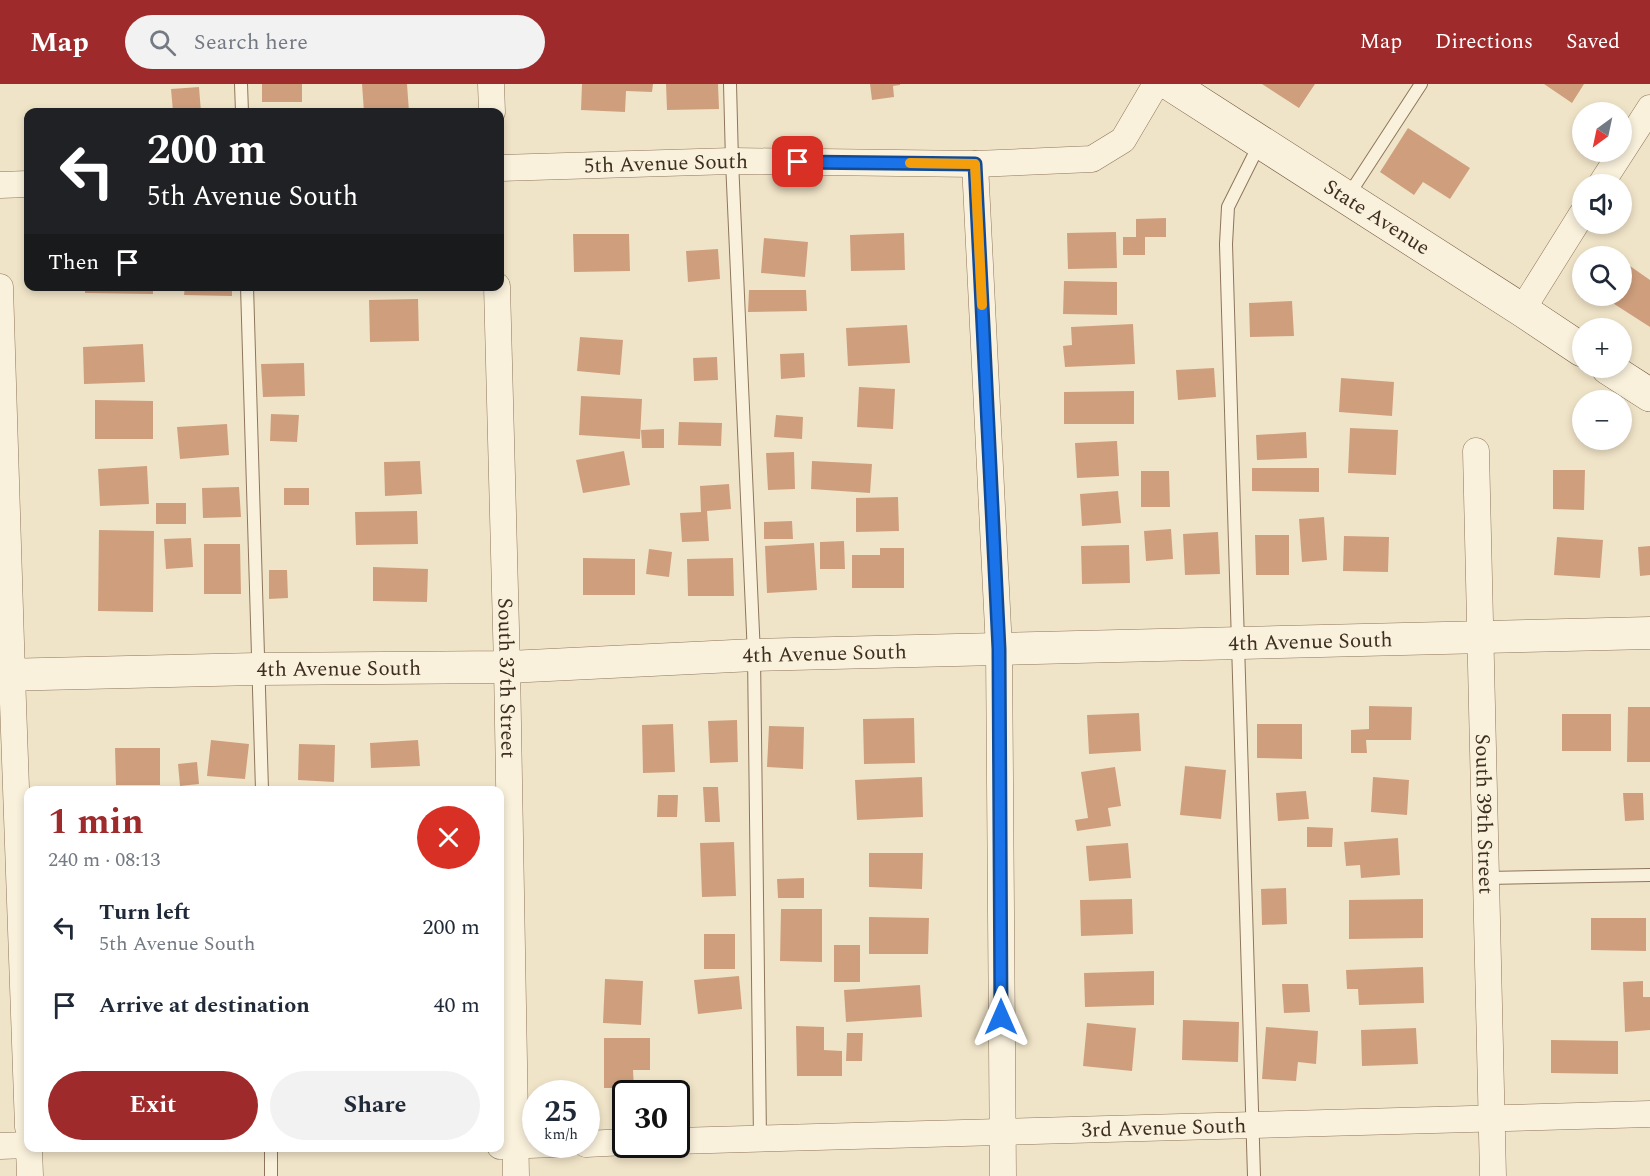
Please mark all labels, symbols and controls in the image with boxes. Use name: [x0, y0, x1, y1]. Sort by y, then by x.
search box: [125, 15, 545, 69]
text: Map: [30, 21, 89, 64]
icon: search: [146, 26, 179, 59]
text: Search here: [194, 26, 308, 59]
text: Map: [1360, 26, 1402, 58]
text: Directions: [1435, 26, 1533, 58]
text: Saved: [1566, 26, 1620, 58]
north arrow: [1572, 102, 1632, 162]
map controls: [1572, 102, 1632, 450]
text: 200 m: [147, 119, 266, 182]
icon: left: [48, 132, 126, 210]
pin: [772, 136, 823, 187]
icon: arrive: [781, 145, 814, 178]
street label: 5th Avenue South: [583, 146, 748, 182]
street label: State Avenue: [1317, 172, 1436, 264]
button: sound: [1572, 174, 1632, 234]
text: 5th Avenue South: [147, 176, 358, 218]
text: Then: [48, 246, 99, 279]
icon: arrive: [111, 246, 144, 279]
button: search: [1572, 246, 1632, 306]
button: +: [1572, 318, 1632, 378]
button: −: [1572, 390, 1632, 450]
street label: South 37th Street: [488, 597, 524, 759]
street label: 4th Avenue South: [1228, 624, 1393, 660]
street label: 4th Avenue South: [742, 636, 907, 673]
street label: 4th Avenue South: [257, 653, 421, 686]
street label: South 39th Street: [1466, 733, 1501, 895]
text: 1 min: [48, 795, 144, 850]
button: close: [417, 806, 480, 869]
text: 240 m · 08:13: [48, 845, 160, 875]
text: Turn left: [99, 896, 191, 929]
icon: left: [48, 911, 81, 944]
text: 200 m: [423, 911, 480, 944]
text: 5th Avenue South: [99, 929, 256, 959]
position arrow: [969, 985, 1033, 1049]
icon: arrive: [48, 989, 81, 1022]
text: Arrive at destination: [99, 989, 310, 1022]
text: 40 m: [434, 989, 480, 1022]
button: Exit: [48, 1071, 258, 1140]
button: Share: [270, 1071, 480, 1140]
speed limit sign: 30: [612, 1080, 690, 1158]
text: 25: [544, 1089, 578, 1135]
street label: 3rd Avenue South: [1081, 1110, 1247, 1147]
text: km/h: [544, 1123, 578, 1146]

